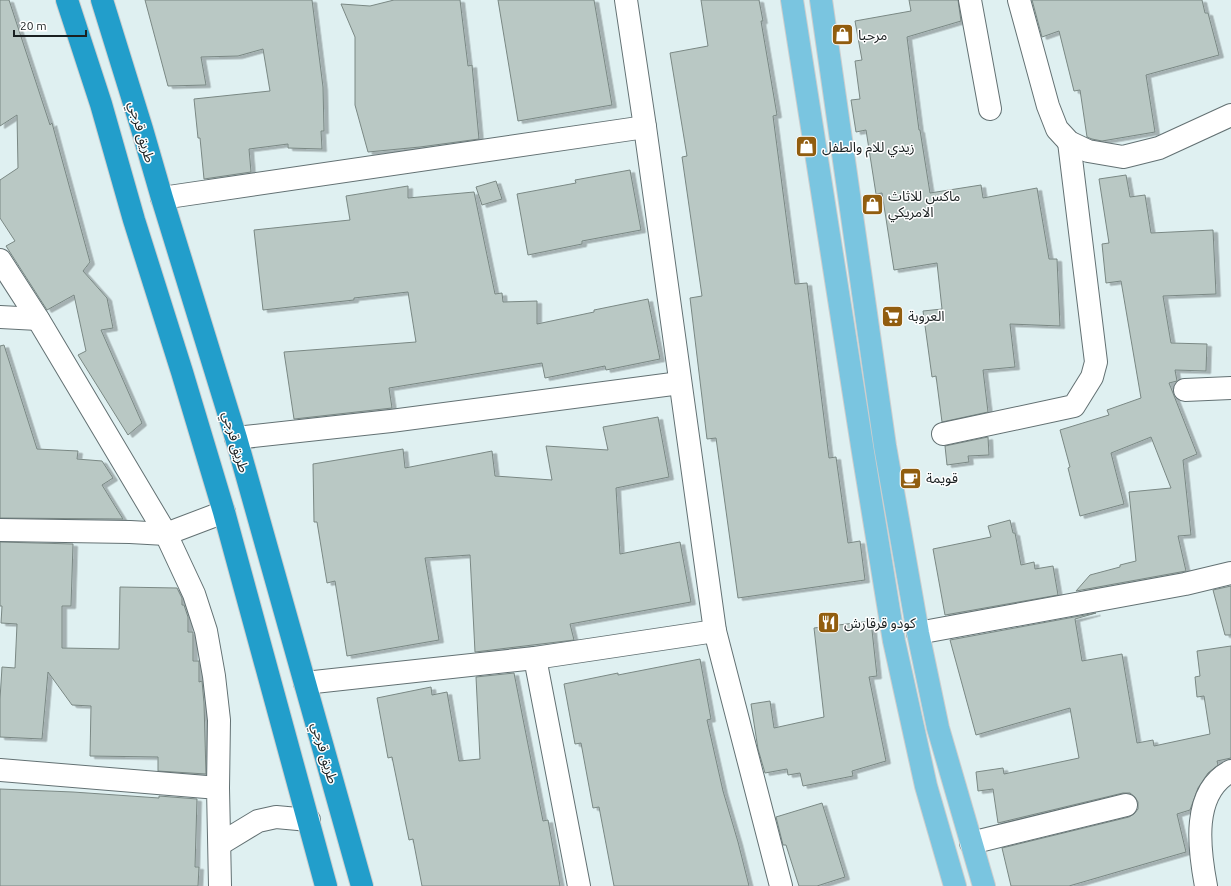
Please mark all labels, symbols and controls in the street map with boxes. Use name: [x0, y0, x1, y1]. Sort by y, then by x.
scale bar: [14, 12, 86, 38]
text: 20 m: [20, 19, 47, 32]
shop icon: مرحبا: [830, 22, 856, 48]
place label: مرحبا: [858, 27, 887, 44]
street label: طريق قرجي: [122, 99, 158, 165]
shop icon: زيدي للام والطفل: [794, 134, 820, 160]
place label: زيدي للام والطفل: [822, 139, 915, 158]
place label: ماكس للاثاث الامريكي: [888, 188, 960, 223]
shop icon: ماكس للاثاث الامريكي: [859, 191, 885, 217]
supermarket icon: العروبة: [879, 303, 905, 329]
place label: العروبة: [908, 308, 945, 325]
street label: طريق قرجي: [216, 409, 252, 475]
cafe icon: قويمة: [897, 465, 923, 491]
place label: قويمة: [926, 470, 958, 487]
restaurant icon: كودو قرقارش: [816, 610, 842, 636]
place label: كودو قرقارش: [844, 615, 916, 632]
street label: طريق قرجي: [305, 720, 341, 786]

